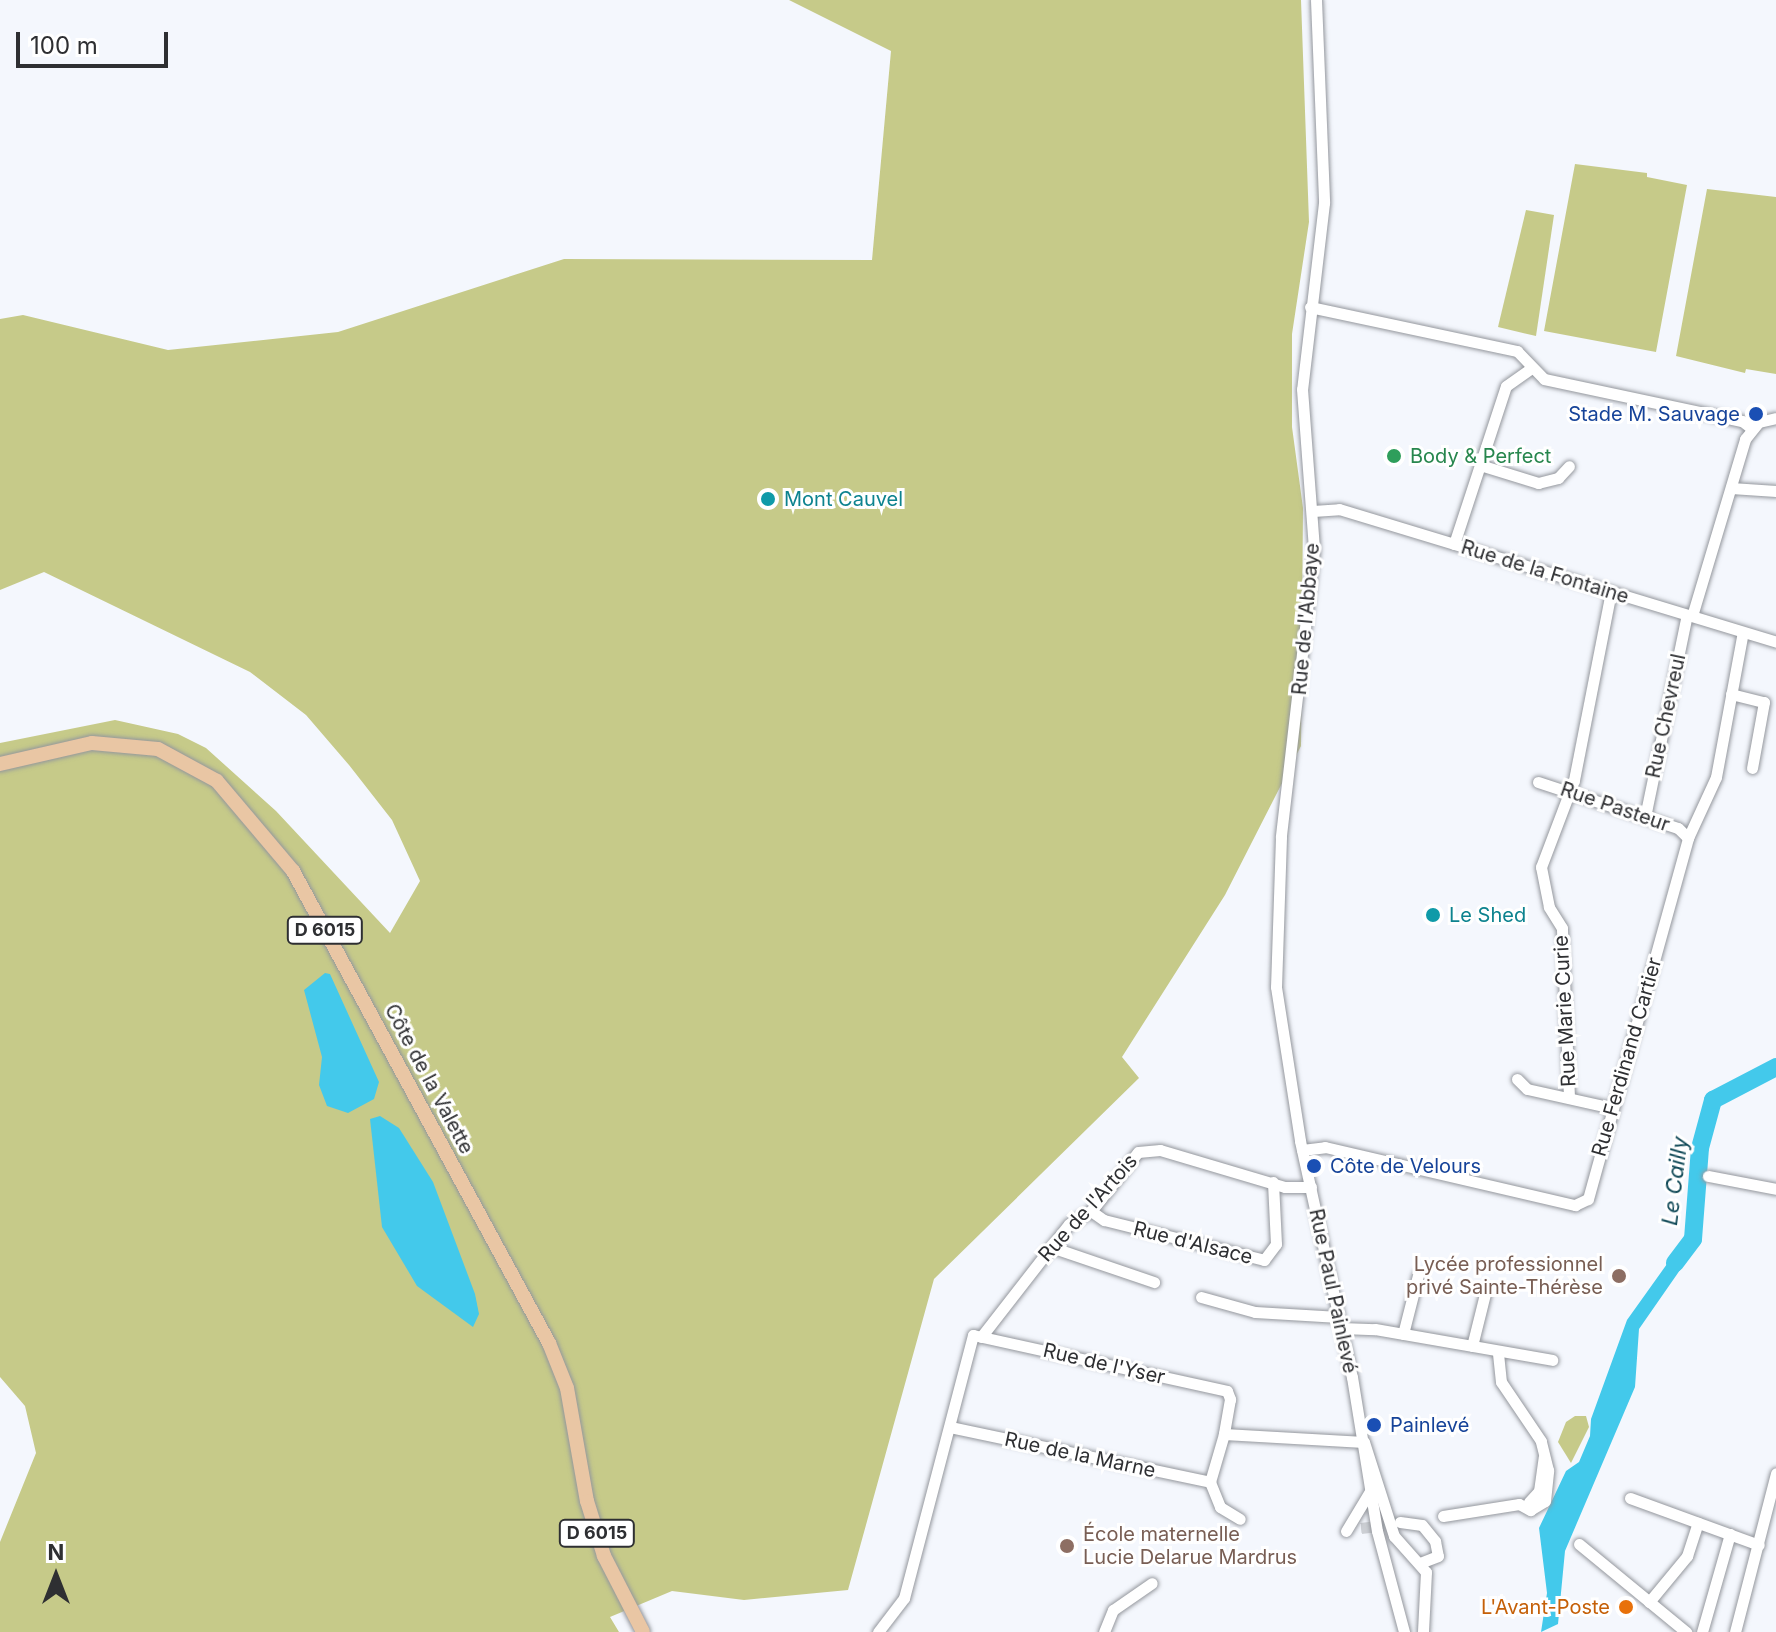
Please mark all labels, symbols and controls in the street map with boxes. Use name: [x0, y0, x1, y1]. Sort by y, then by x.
scale bar: [20, 16, 172, 66]
text: 100 m: [30, 31, 98, 60]
place label: Stade M. Sauvage: [1568, 402, 1740, 426]
marker: Stade M. Sauvage: [1747, 405, 1765, 423]
place label: Body & Perfect: [1410, 444, 1551, 468]
marker: Body & Perfect: [1385, 447, 1403, 465]
place label: Mont Cauvel: [784, 487, 903, 511]
marker: Mont Cauvel: [759, 490, 777, 508]
street label: Rue de la Fontaine: [1458, 535, 1632, 609]
street label: Rue de l'Abbaye: [1287, 542, 1325, 696]
street label: Rue Chevreul: [1641, 652, 1691, 780]
street label: Rue Pasteur: [1557, 777, 1673, 837]
place label: Le Shed: [1449, 903, 1526, 927]
marker: Le Shed: [1424, 906, 1442, 924]
road number: D 6015: [285, 916, 365, 944]
street label: Rue Marie Curie: [1549, 934, 1581, 1088]
street label: Rue Ferdinand Cartier: [1587, 955, 1667, 1159]
street label: Côte de la Valette: [379, 1000, 479, 1158]
water label: Le Cailly: [1656, 1135, 1694, 1227]
street label: Rue de l'Artois: [1034, 1149, 1142, 1267]
place label: Côte de Velours: [1330, 1154, 1481, 1178]
marker: Côte de Velours: [1305, 1157, 1323, 1175]
street label: Rue Paul Painlevé: [1304, 1207, 1362, 1375]
street label: Rue d'Alsace: [1131, 1217, 1255, 1269]
place label: Lycée professionnel privé Sainte-Thérèse: [1406, 1252, 1603, 1299]
marker: Lycée professionnel privé Sainte-Thérèse: [1610, 1267, 1628, 1285]
street label: Rue de l'Yser: [1041, 1338, 1167, 1390]
place label: Painlevé: [1390, 1413, 1469, 1437]
marker: Painlevé: [1365, 1416, 1383, 1434]
street label: Rue de la Marne: [1002, 1427, 1158, 1483]
road number: D 6015: [557, 1519, 637, 1547]
place label: École maternelle Lucie Delarue Mardrus: [1083, 1522, 1297, 1569]
north arrow: [16, 1536, 96, 1616]
marker: École maternelle Lucie Delarue Mardrus: [1058, 1537, 1076, 1555]
text: N: [48, 1539, 64, 1565]
place label: L'Avant-Poste: [1481, 1595, 1610, 1619]
marker: L'Avant-Poste: [1617, 1598, 1635, 1616]

